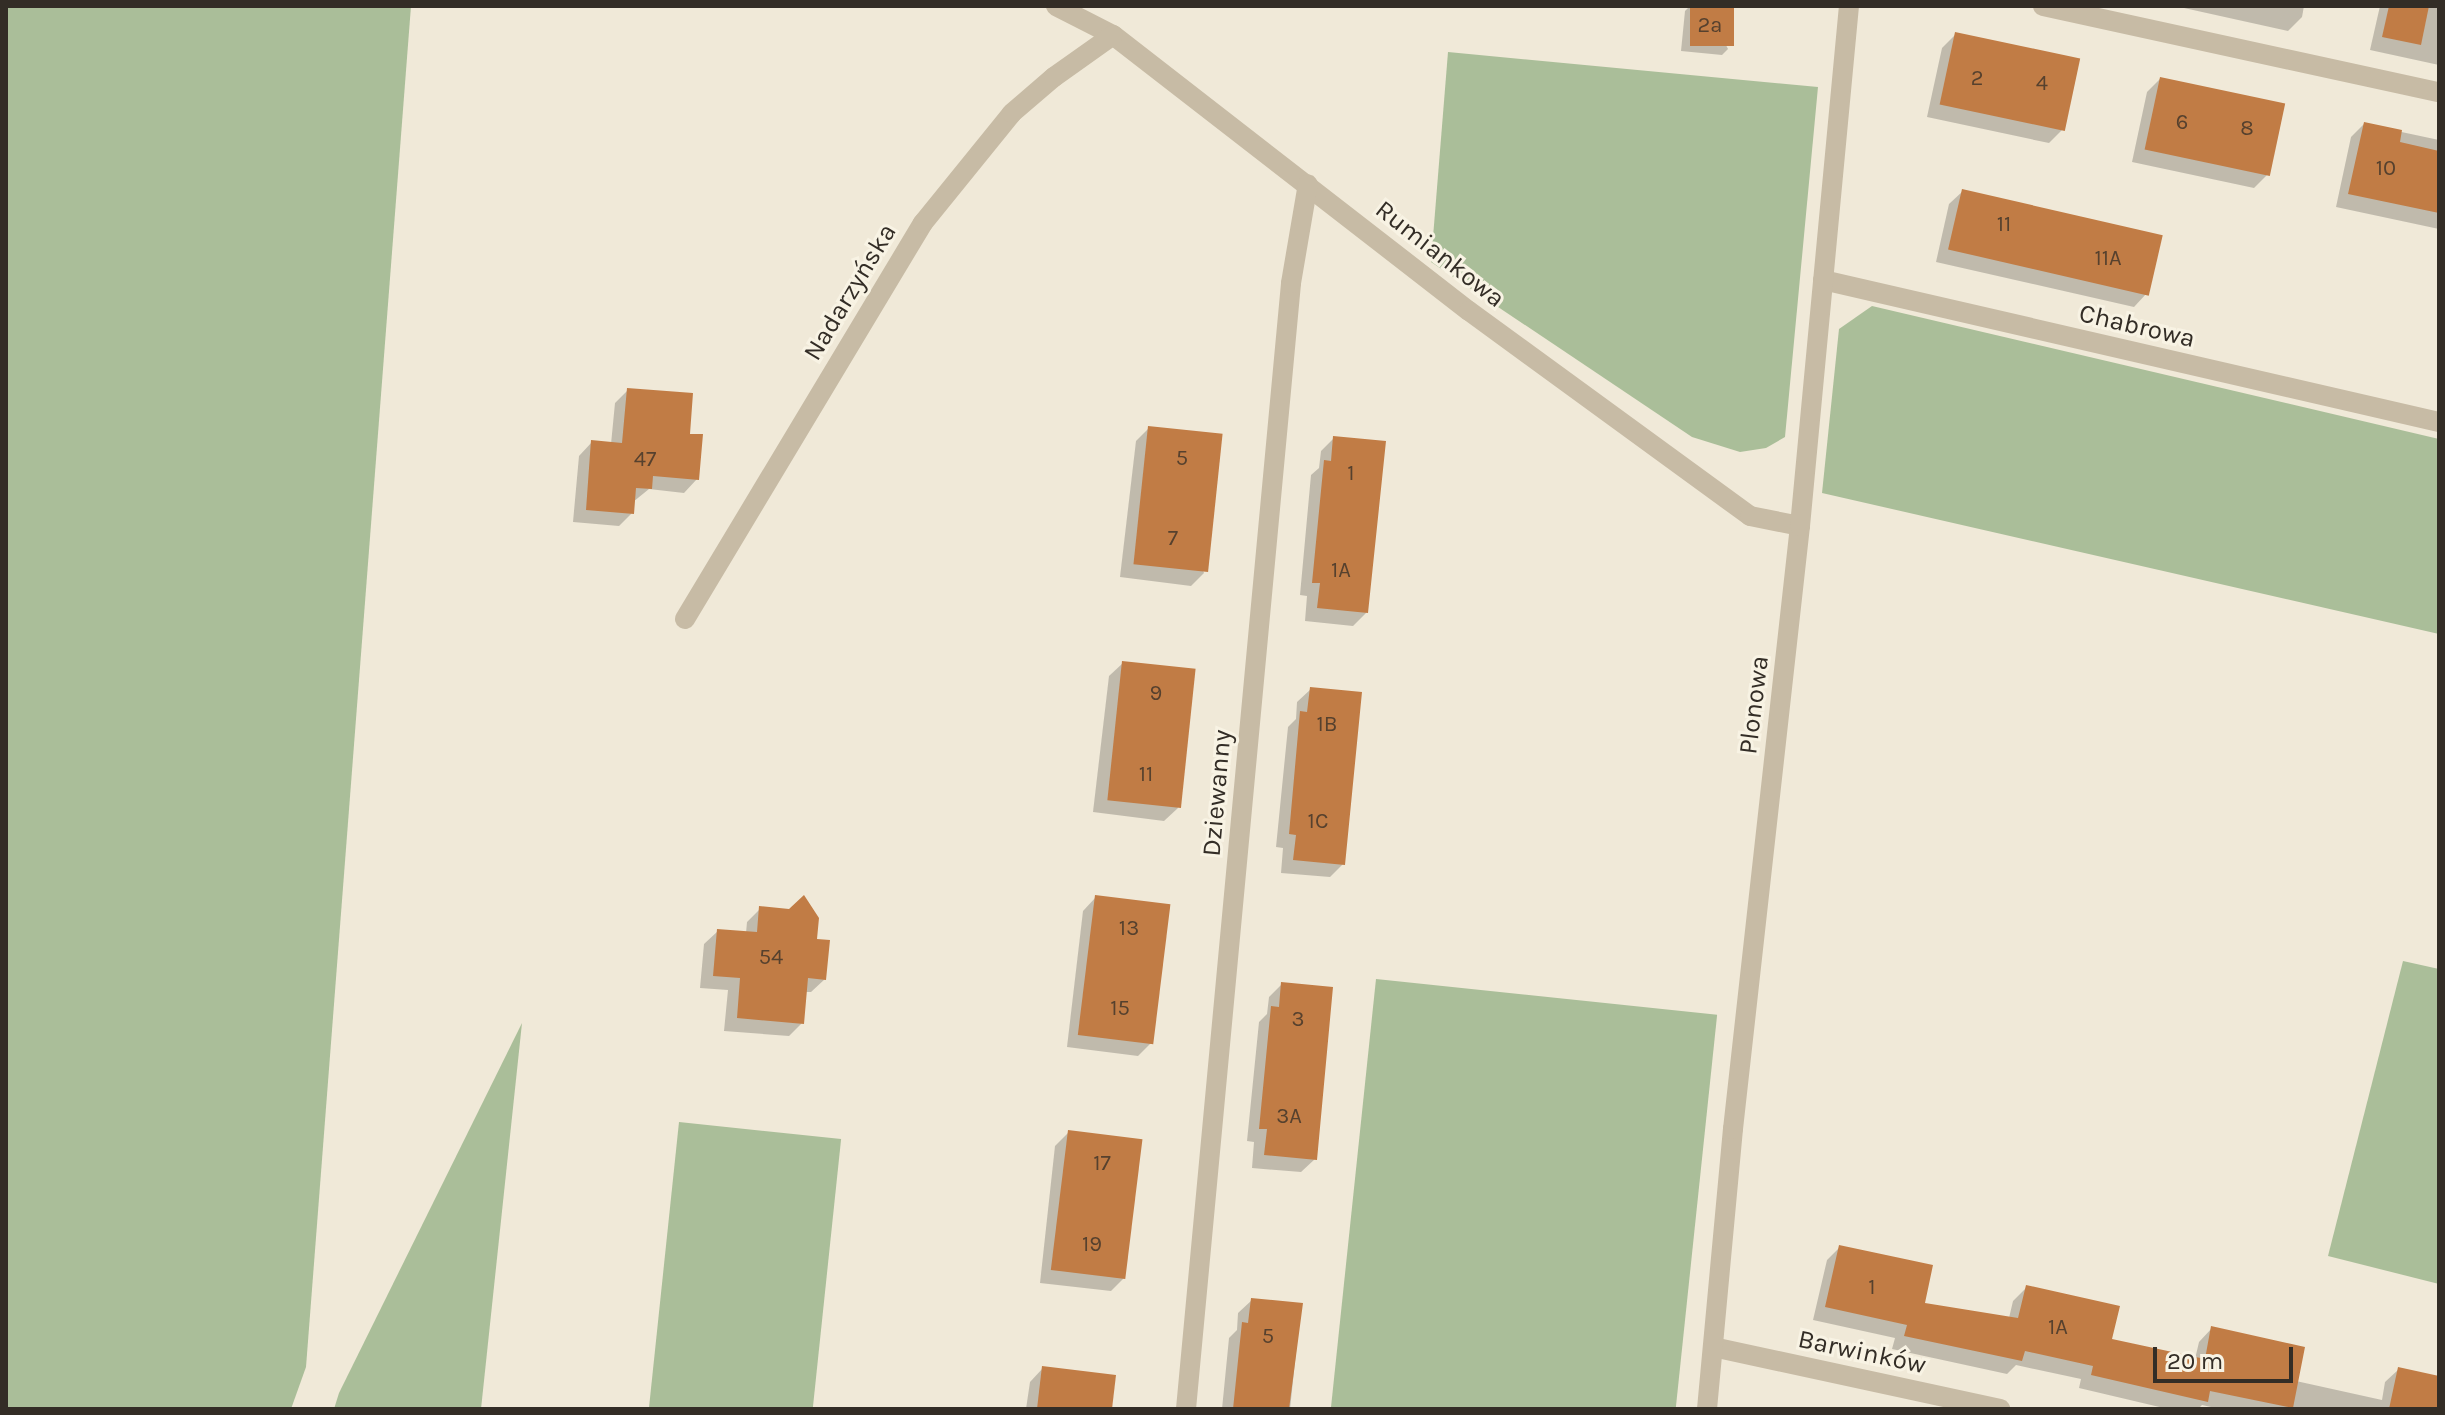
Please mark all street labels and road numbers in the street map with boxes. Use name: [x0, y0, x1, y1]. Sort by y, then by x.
street label: Rumiankowa: [1369, 194, 1511, 314]
street label: Nadarzyńska: [797, 218, 903, 366]
street label: Chabrowa: [2076, 298, 2198, 354]
street label: Plonowa: [1732, 654, 1776, 756]
street label: Dziewanny: [1196, 728, 1238, 858]
street label: Barwinków: [1795, 1323, 1929, 1381]

